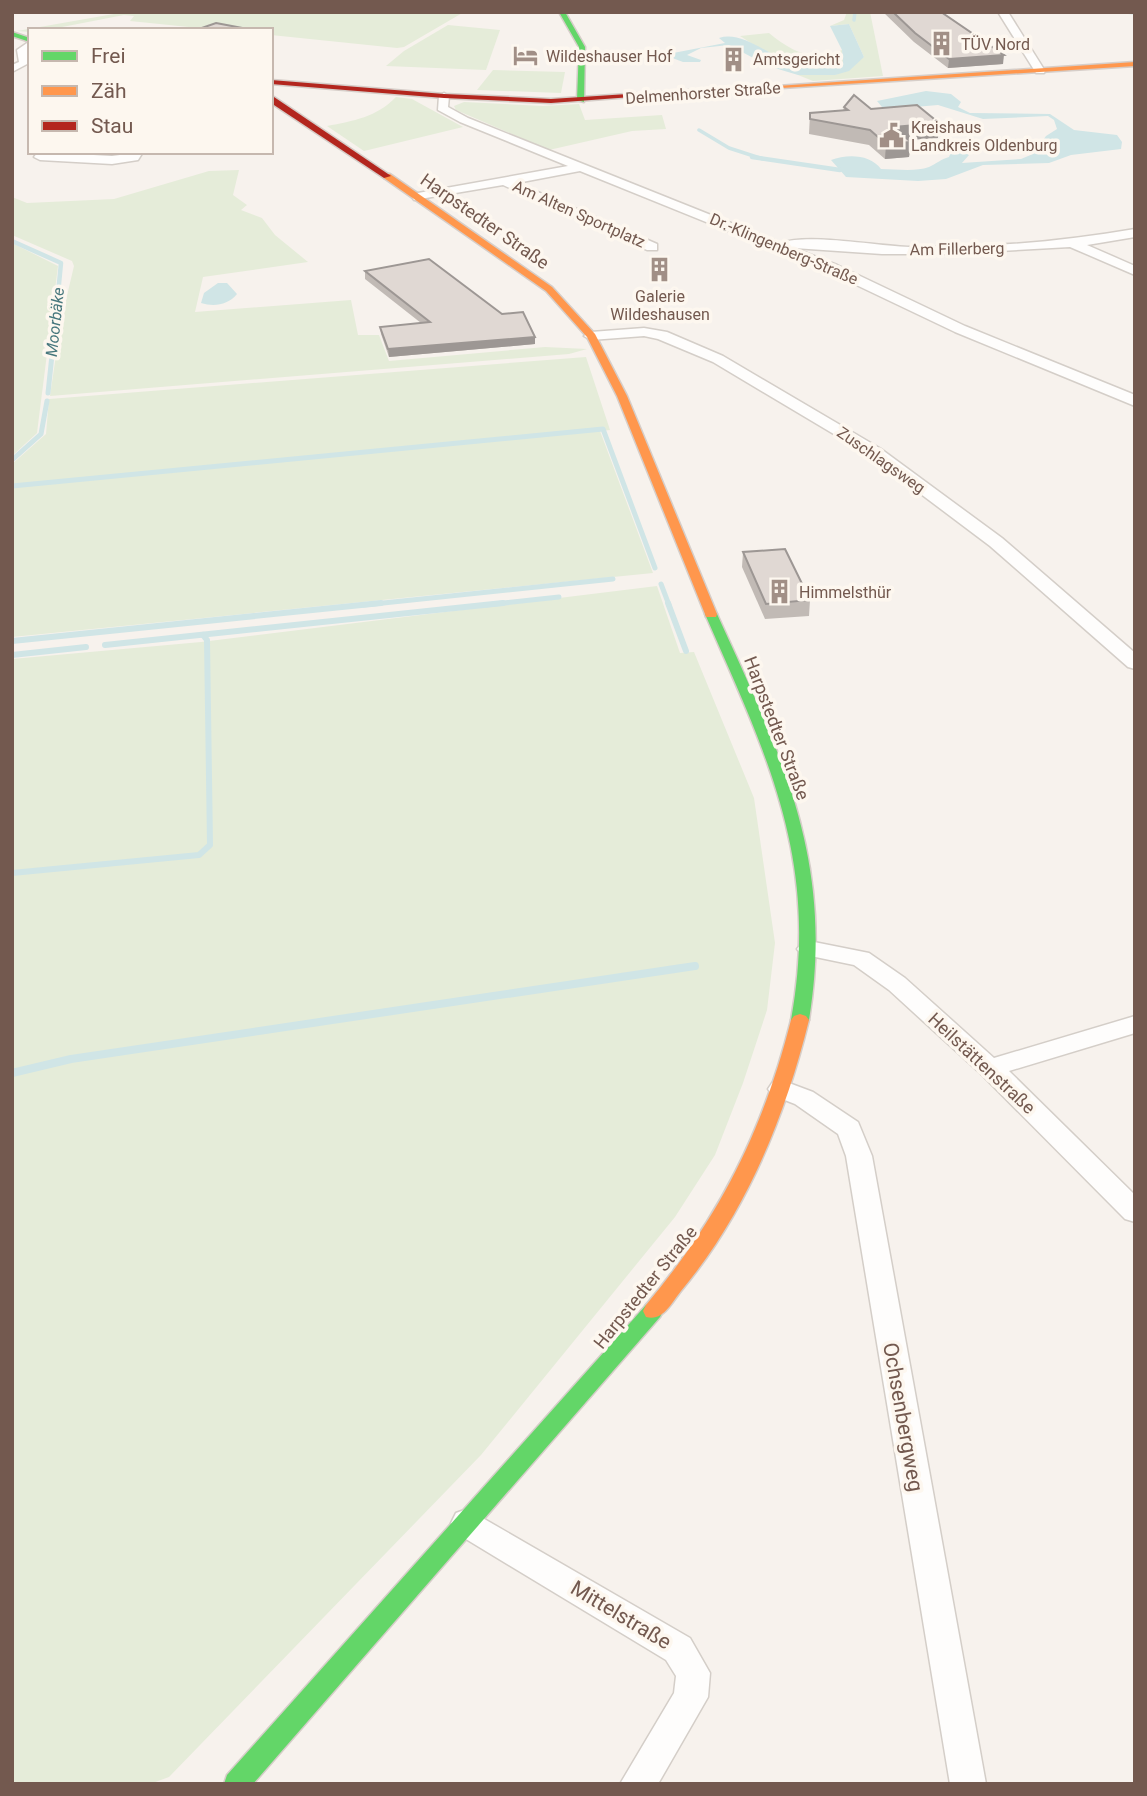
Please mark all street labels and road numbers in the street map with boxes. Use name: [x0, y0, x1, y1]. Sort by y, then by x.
street label: Delmenhorster Straße: [625, 78, 781, 108]
street label: Harpstedter Straße: [417, 169, 553, 273]
street label: Am Alten Sportplatz: [510, 176, 648, 252]
street label: Dr.-Klingenberg-Straße: [707, 209, 861, 289]
street label: Am Fillerberg: [910, 239, 1004, 259]
street label: Zuschlagsweg: [833, 423, 929, 497]
street label: Harpstedter Straße: [740, 653, 814, 803]
street label: Heilstättenstraße: [924, 1008, 1040, 1118]
street label: Harpstedter Straße: [589, 1221, 701, 1353]
street label: Ochsenbergweg: [878, 1341, 928, 1493]
street label: Mittelstraße: [566, 1576, 676, 1654]

